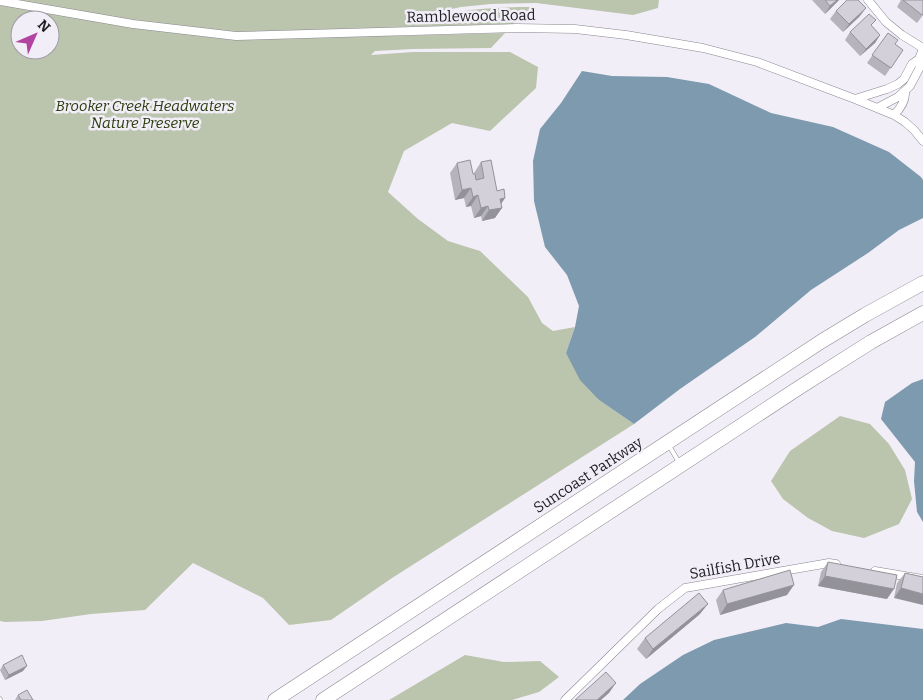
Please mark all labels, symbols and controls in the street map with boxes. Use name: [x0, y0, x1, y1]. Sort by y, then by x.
street label: Ramblewood Road: [406, 6, 536, 26]
north arrow: [10, 10, 60, 60]
text: N: [34, 16, 54, 36]
park label: Brooker Creek Headwaters Nature Preserve: [56, 97, 234, 132]
street label: Suncoast Parkway: [530, 433, 646, 517]
street label: Sailfish Drive: [688, 549, 782, 583]

